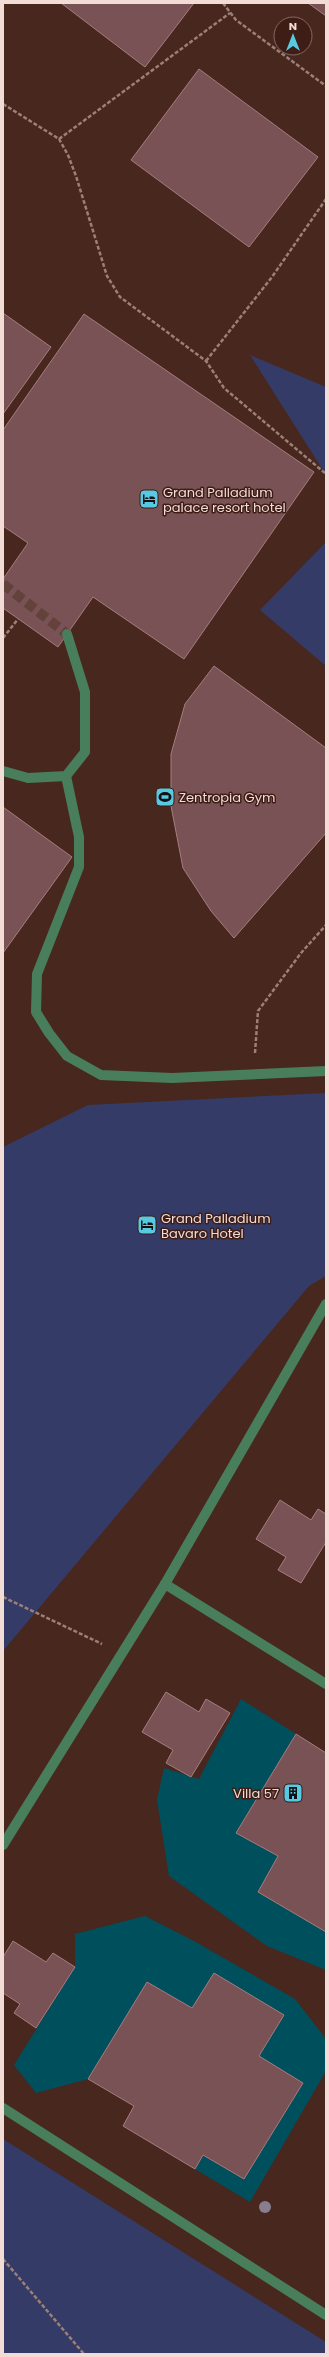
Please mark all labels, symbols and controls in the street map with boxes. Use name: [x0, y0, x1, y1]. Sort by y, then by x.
north arrow: [273, 16, 313, 56]
text: N: [289, 18, 297, 34]
place label: Grand Palladium palace resort hotel: [163, 483, 286, 517]
hotel icon: Grand Palladium palace resort hotel: [138, 488, 160, 510]
sports icon: Zentropia Gym: [154, 786, 176, 808]
place label: Zentropia Gym: [179, 788, 275, 807]
place label: Grand Palladium Bavaro Hotel: [161, 1209, 271, 1243]
hotel icon: Grand Palladium Bavaro Hotel: [136, 1214, 158, 1236]
building icon: Villa 57: [282, 1782, 304, 1804]
place label: Villa 57: [233, 1784, 279, 1803]

